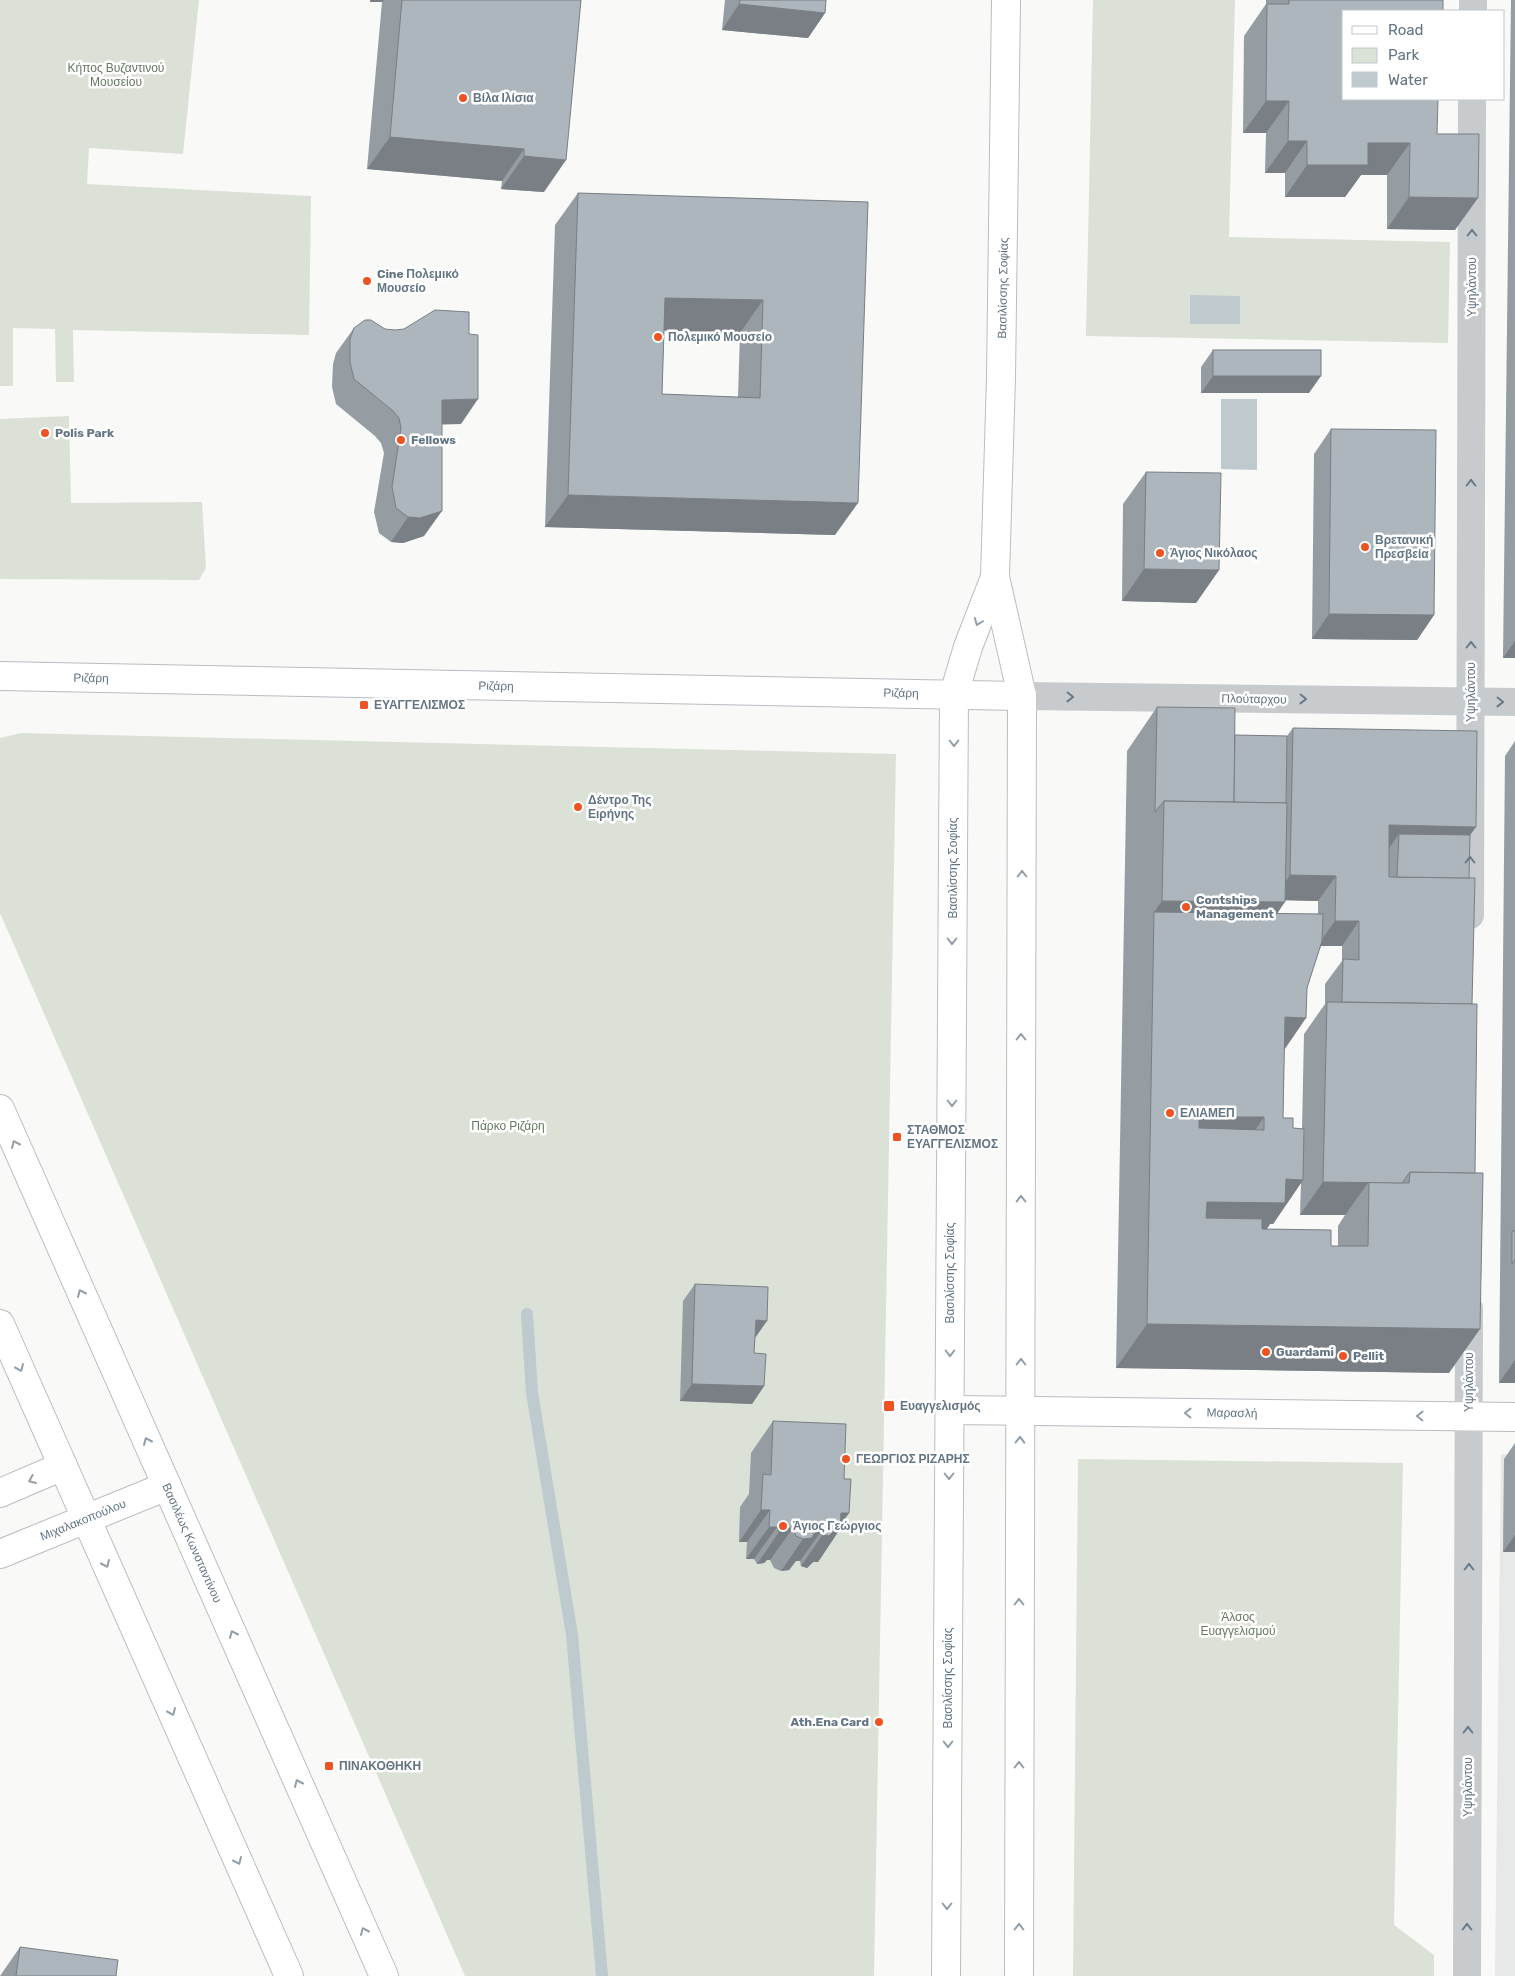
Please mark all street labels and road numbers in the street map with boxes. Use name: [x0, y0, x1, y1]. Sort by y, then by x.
street label: Βασιλίσσης Σοφίας: [995, 237, 1011, 339]
street label: Υψηλάντου: [1465, 257, 1479, 317]
street label: Υψηλάντου: [1464, 662, 1478, 722]
street label: Ριζάρη: [73, 671, 109, 685]
street label: Ριζάρη: [478, 679, 514, 693]
street label: Ριζάρη: [883, 686, 919, 700]
street label: Πλούταρχου: [1221, 691, 1287, 707]
street label: Βασιλίσσης Σοφίας: [946, 817, 960, 919]
street label: Βασιλίσσης Σοφίας: [943, 1222, 957, 1324]
street label: Υψηλάντου: [1462, 1352, 1476, 1412]
street label: Μαρασλή: [1206, 1406, 1258, 1420]
street label: Βασιλέως Κωνσταντίνου: [159, 1481, 225, 1605]
street label: Μιχαλακοπούλου: [38, 1496, 128, 1544]
street label: Βασιλίσσης Σοφίας: [941, 1627, 955, 1729]
street label: Υψηλάντου: [1461, 1757, 1475, 1817]

